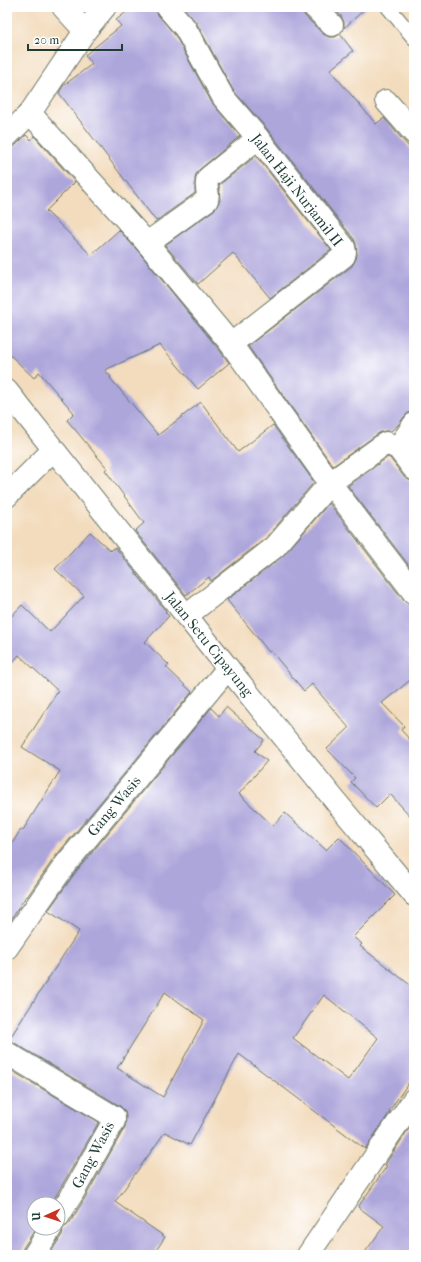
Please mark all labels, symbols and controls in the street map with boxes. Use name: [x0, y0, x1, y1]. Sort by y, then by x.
scale bar: [28, 26, 122, 52]
text: 20 m: [34, 33, 59, 47]
street label: Jalan Haji Nurjamil II: [247, 129, 347, 250]
street label: Jalan Setu Cipayung: [160, 587, 258, 701]
street label: Gang Wasis: [83, 772, 145, 840]
street label: Gang Wasis: [68, 1118, 118, 1192]
north arrow: [26, 1196, 66, 1236]
text: U: [30, 1211, 43, 1222]

